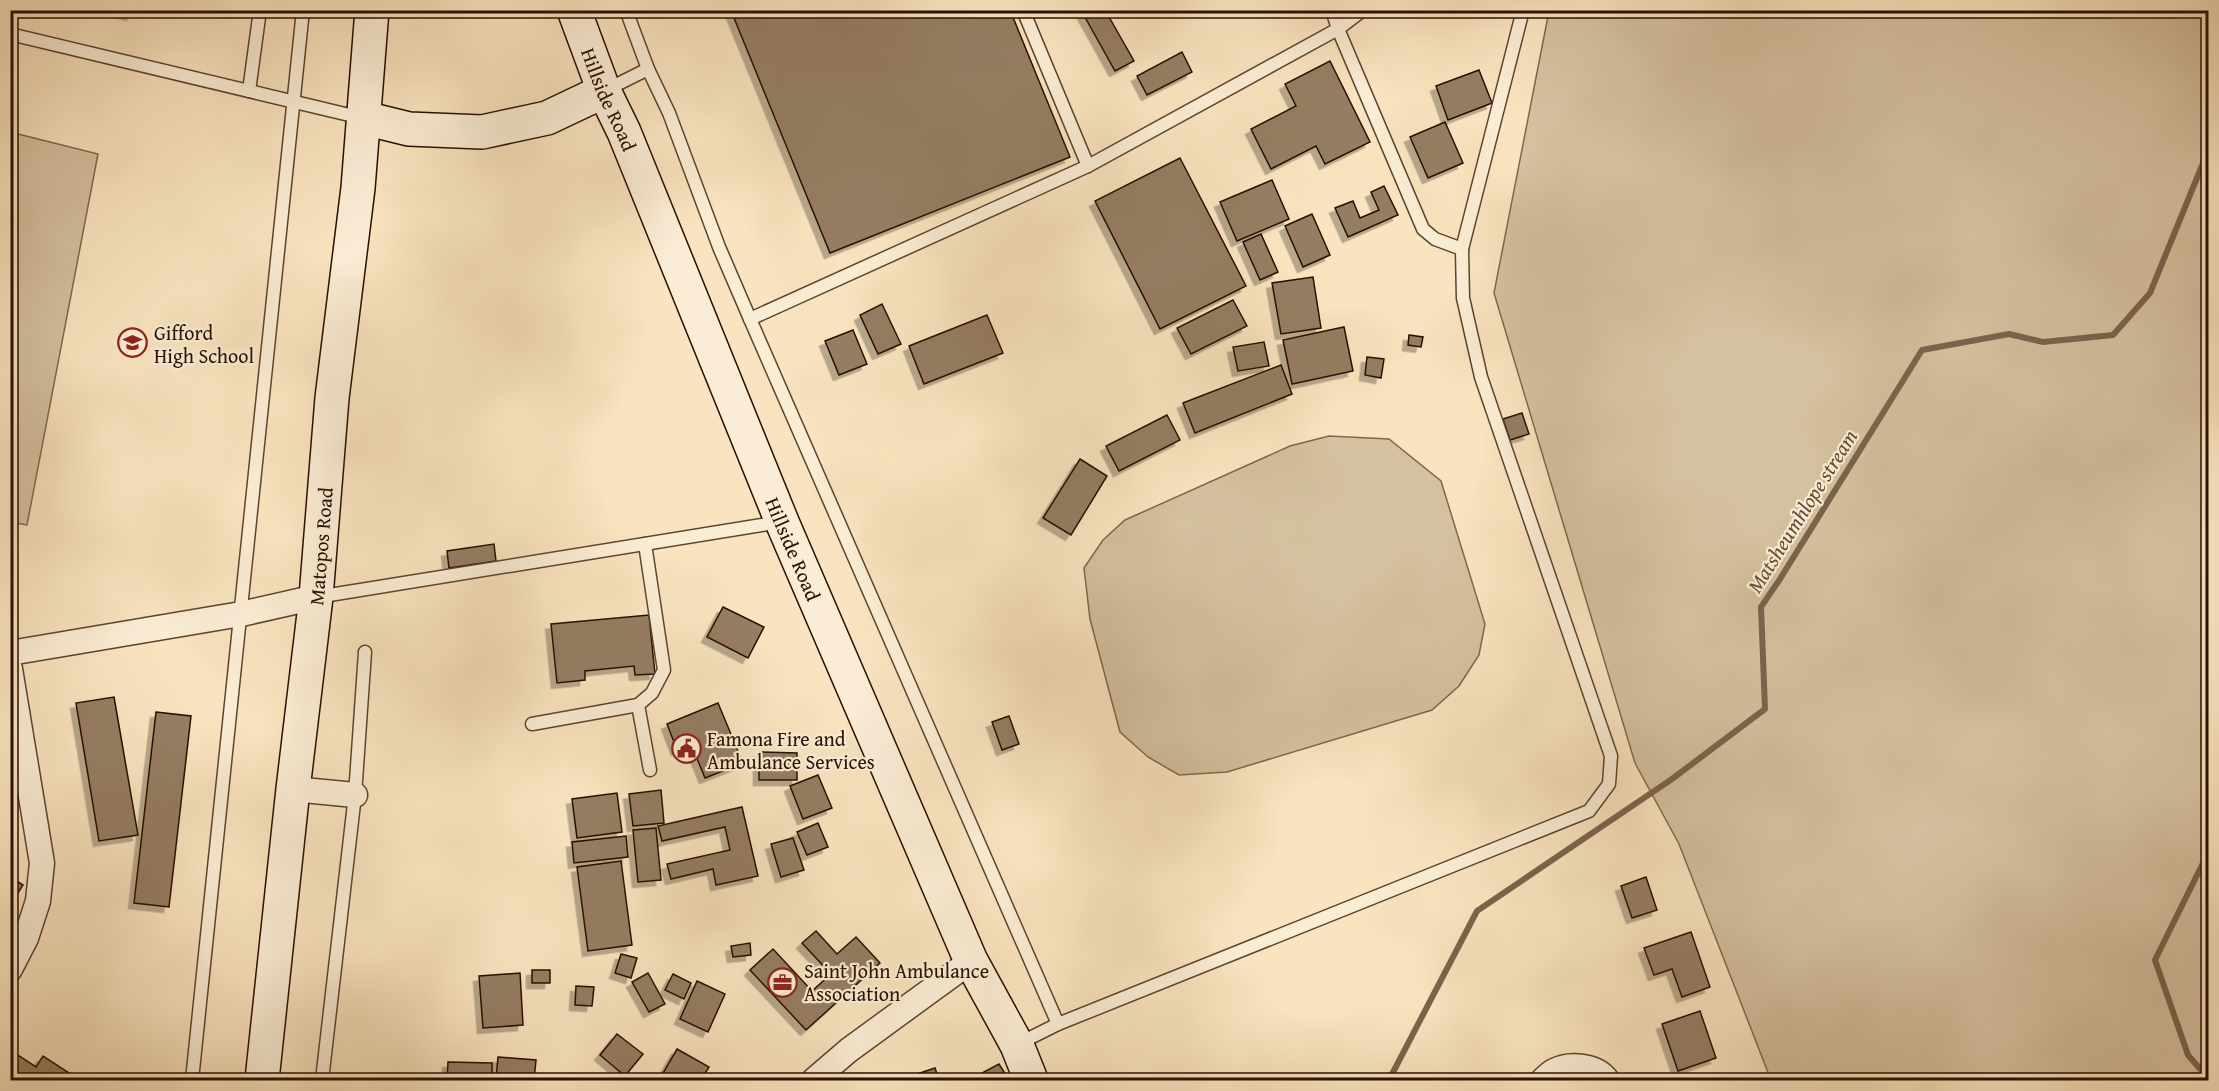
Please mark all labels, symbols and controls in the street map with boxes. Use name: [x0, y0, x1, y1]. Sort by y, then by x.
street label: Hillside Road: [575, 43, 645, 155]
place label: Gifford High School: [154, 318, 254, 370]
school or university icon: Gifford High School: [117, 327, 149, 359]
water label: Matsheumhlope stream: [1739, 423, 1865, 599]
street label: Matopos Road: [301, 486, 339, 607]
street label: Hillside Road: [759, 493, 829, 605]
place label: Famona Fire and Ambulance Services: [707, 724, 875, 776]
public building icon: Famona Fire and Ambulance Services: [670, 733, 702, 765]
place label: Saint John Ambulance Association: [804, 956, 989, 1008]
office icon: Saint John Ambulance Association: [767, 966, 799, 998]

